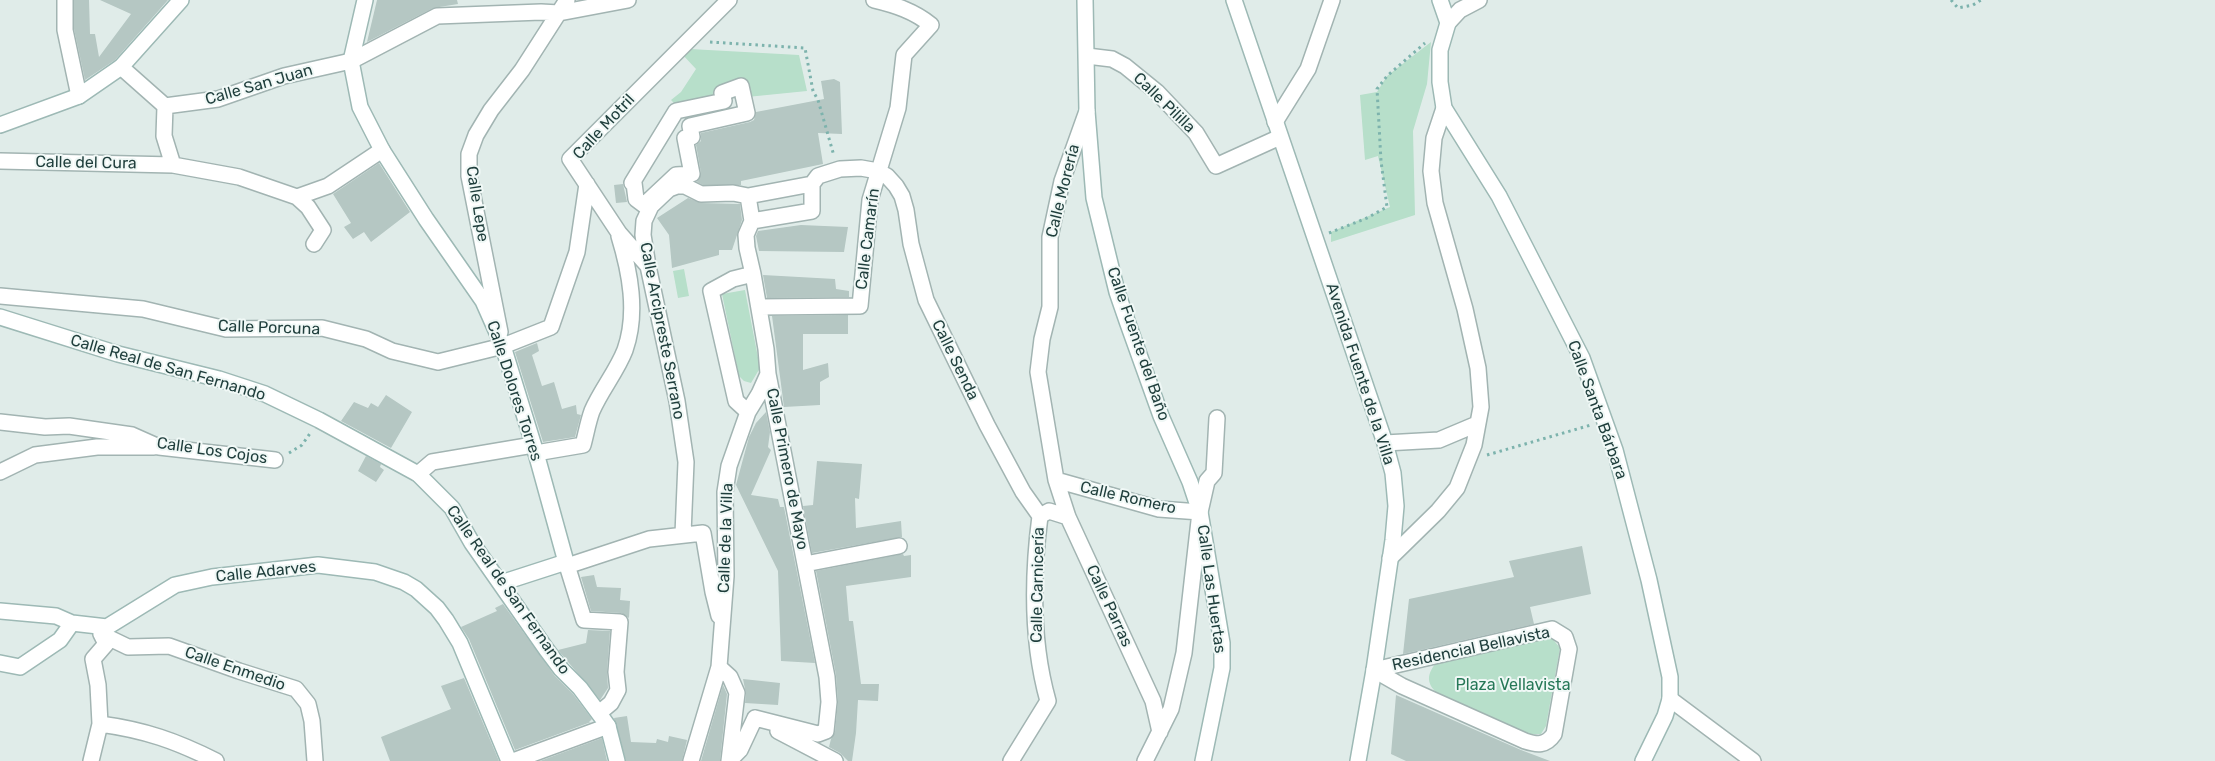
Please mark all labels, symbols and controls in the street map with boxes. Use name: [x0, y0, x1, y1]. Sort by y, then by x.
street label: Calle San Juan: [203, 61, 315, 109]
street label: Calle Pililla: [1129, 69, 1199, 137]
street label: Calle Motril: [569, 90, 639, 164]
street label: Calle Morería: [1042, 142, 1084, 240]
street label: Calle del Cura: [35, 153, 137, 173]
street label: Calle Lepe: [462, 165, 492, 243]
street label: Calle Camarín: [852, 187, 884, 291]
street label: Calle Arcipreste Serrano: [635, 241, 689, 421]
street label: Calle Fuente del Baño: [1103, 265, 1173, 423]
street label: Avenida Fuente de la Villa: [1322, 281, 1398, 467]
street label: Calle Porcuna: [217, 317, 321, 339]
street label: Calle Senda: [927, 317, 983, 403]
street label: Calle Dolores Torres: [482, 318, 546, 464]
street label: Calle Real de San Fernando: [68, 331, 268, 405]
street label: Calle Santa Bárbara: [1563, 338, 1631, 482]
street label: Calle Primero de Mayo: [762, 387, 812, 551]
street label: Calle Los Cojos: [155, 434, 269, 468]
street label: Calle Romero: [1078, 478, 1178, 518]
street label: Calle de la Villa: [714, 483, 738, 593]
street label: Calle Real de San Fernando: [442, 502, 574, 678]
street label: Calle Las Huertas: [1192, 524, 1230, 654]
street label: Calle Carnicería: [1027, 527, 1049, 643]
street label: Calle Adarves: [215, 557, 317, 587]
street label: Calle Parras: [1082, 562, 1136, 650]
street label: Residencial Bellavista: [1390, 623, 1552, 675]
street label: Calle Enmedio: [182, 643, 288, 695]
park label: Plaza Vellavista: [1456, 675, 1570, 695]

